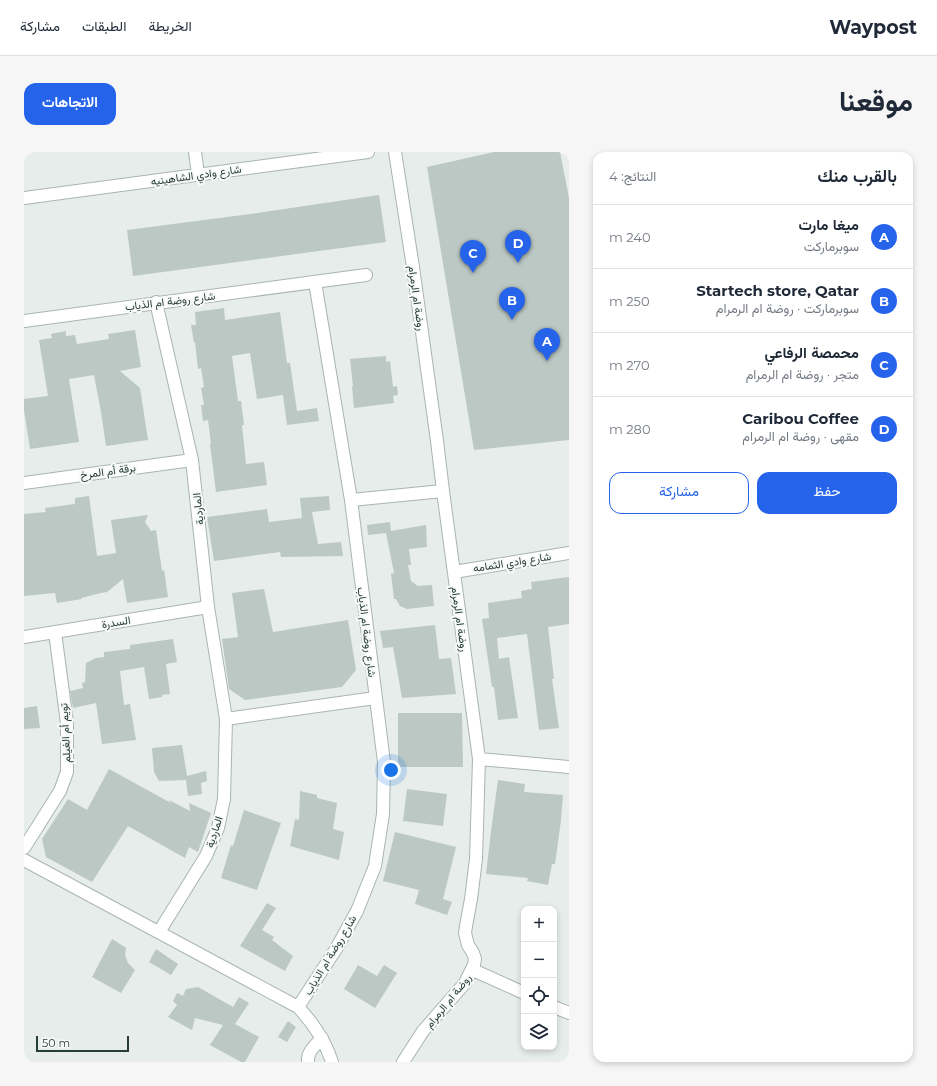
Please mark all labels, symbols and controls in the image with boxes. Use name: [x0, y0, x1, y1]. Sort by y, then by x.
text: Waypost: [829, 16, 917, 39]
text: مشاركة: [20, 17, 60, 35]
text: الطبقات: [82, 17, 126, 35]
text: الخريطة: [148, 17, 192, 35]
button: الاتجاهات: [24, 83, 116, 125]
text: موقعنا: [839, 84, 913, 118]
street label: شارع وادي الشاهينيه: [150, 162, 243, 191]
text: بالقرب منك: [818, 166, 897, 186]
text: النتائج: 4: [609, 168, 656, 184]
text: ميغا مارت: [799, 215, 859, 234]
text: 240 m: [609, 229, 651, 245]
text: A: [879, 229, 889, 245]
pin: D: [505, 230, 531, 263]
text: سوبرماركت: [804, 238, 859, 254]
pin: C: [460, 240, 486, 273]
street label: روضة ام الرمرام: [404, 264, 429, 332]
text: Startech store, Qatar: [696, 281, 859, 300]
pin: B: [499, 287, 525, 320]
street label: شارع روضة ام الذياب: [124, 288, 216, 314]
text: 250 m: [609, 293, 650, 309]
text: B: [879, 293, 889, 309]
text: سوبرماركت · روضة ام الرمرام: [716, 300, 859, 316]
pin: A: [534, 328, 560, 361]
text: محمصة الرفاعي: [765, 343, 859, 362]
text: 270 m: [609, 357, 650, 373]
text: C: [879, 357, 889, 373]
text: متجر · روضة ام الرمرام: [746, 366, 859, 382]
text: Caribou Coffee: [742, 409, 859, 428]
text: 280 m: [609, 421, 651, 437]
text: D: [879, 421, 889, 437]
text: مقهى · روضة ام الرمرام: [742, 428, 859, 444]
street label: برقة أم المرخ: [79, 460, 137, 483]
button: مشاركة: [609, 472, 749, 514]
button: حفظ: [757, 472, 897, 514]
street label: الماردية: [189, 492, 207, 526]
street label: شارع وادي الثمامه: [472, 549, 553, 578]
street label: روضة ام الرمرام: [447, 585, 472, 653]
street label: شارع روضة ام الذياب: [354, 586, 380, 678]
street label: السدرة: [101, 613, 131, 631]
street label: تويم أم الغيلم: [56, 702, 75, 763]
your location: [381, 760, 401, 780]
street label: الماردية: [202, 815, 226, 849]
map controls: [521, 906, 557, 1050]
button: +: [521, 906, 557, 942]
street label: شارع روضة ام الذياب: [301, 912, 360, 998]
button: −: [521, 942, 557, 978]
street label: روضة ام الرمرام: [422, 971, 475, 1032]
button: locate: [521, 978, 557, 1014]
button: layers: [521, 1014, 557, 1050]
scale bar: [36, 1034, 129, 1053]
text: 50 m: [42, 1036, 70, 1050]

